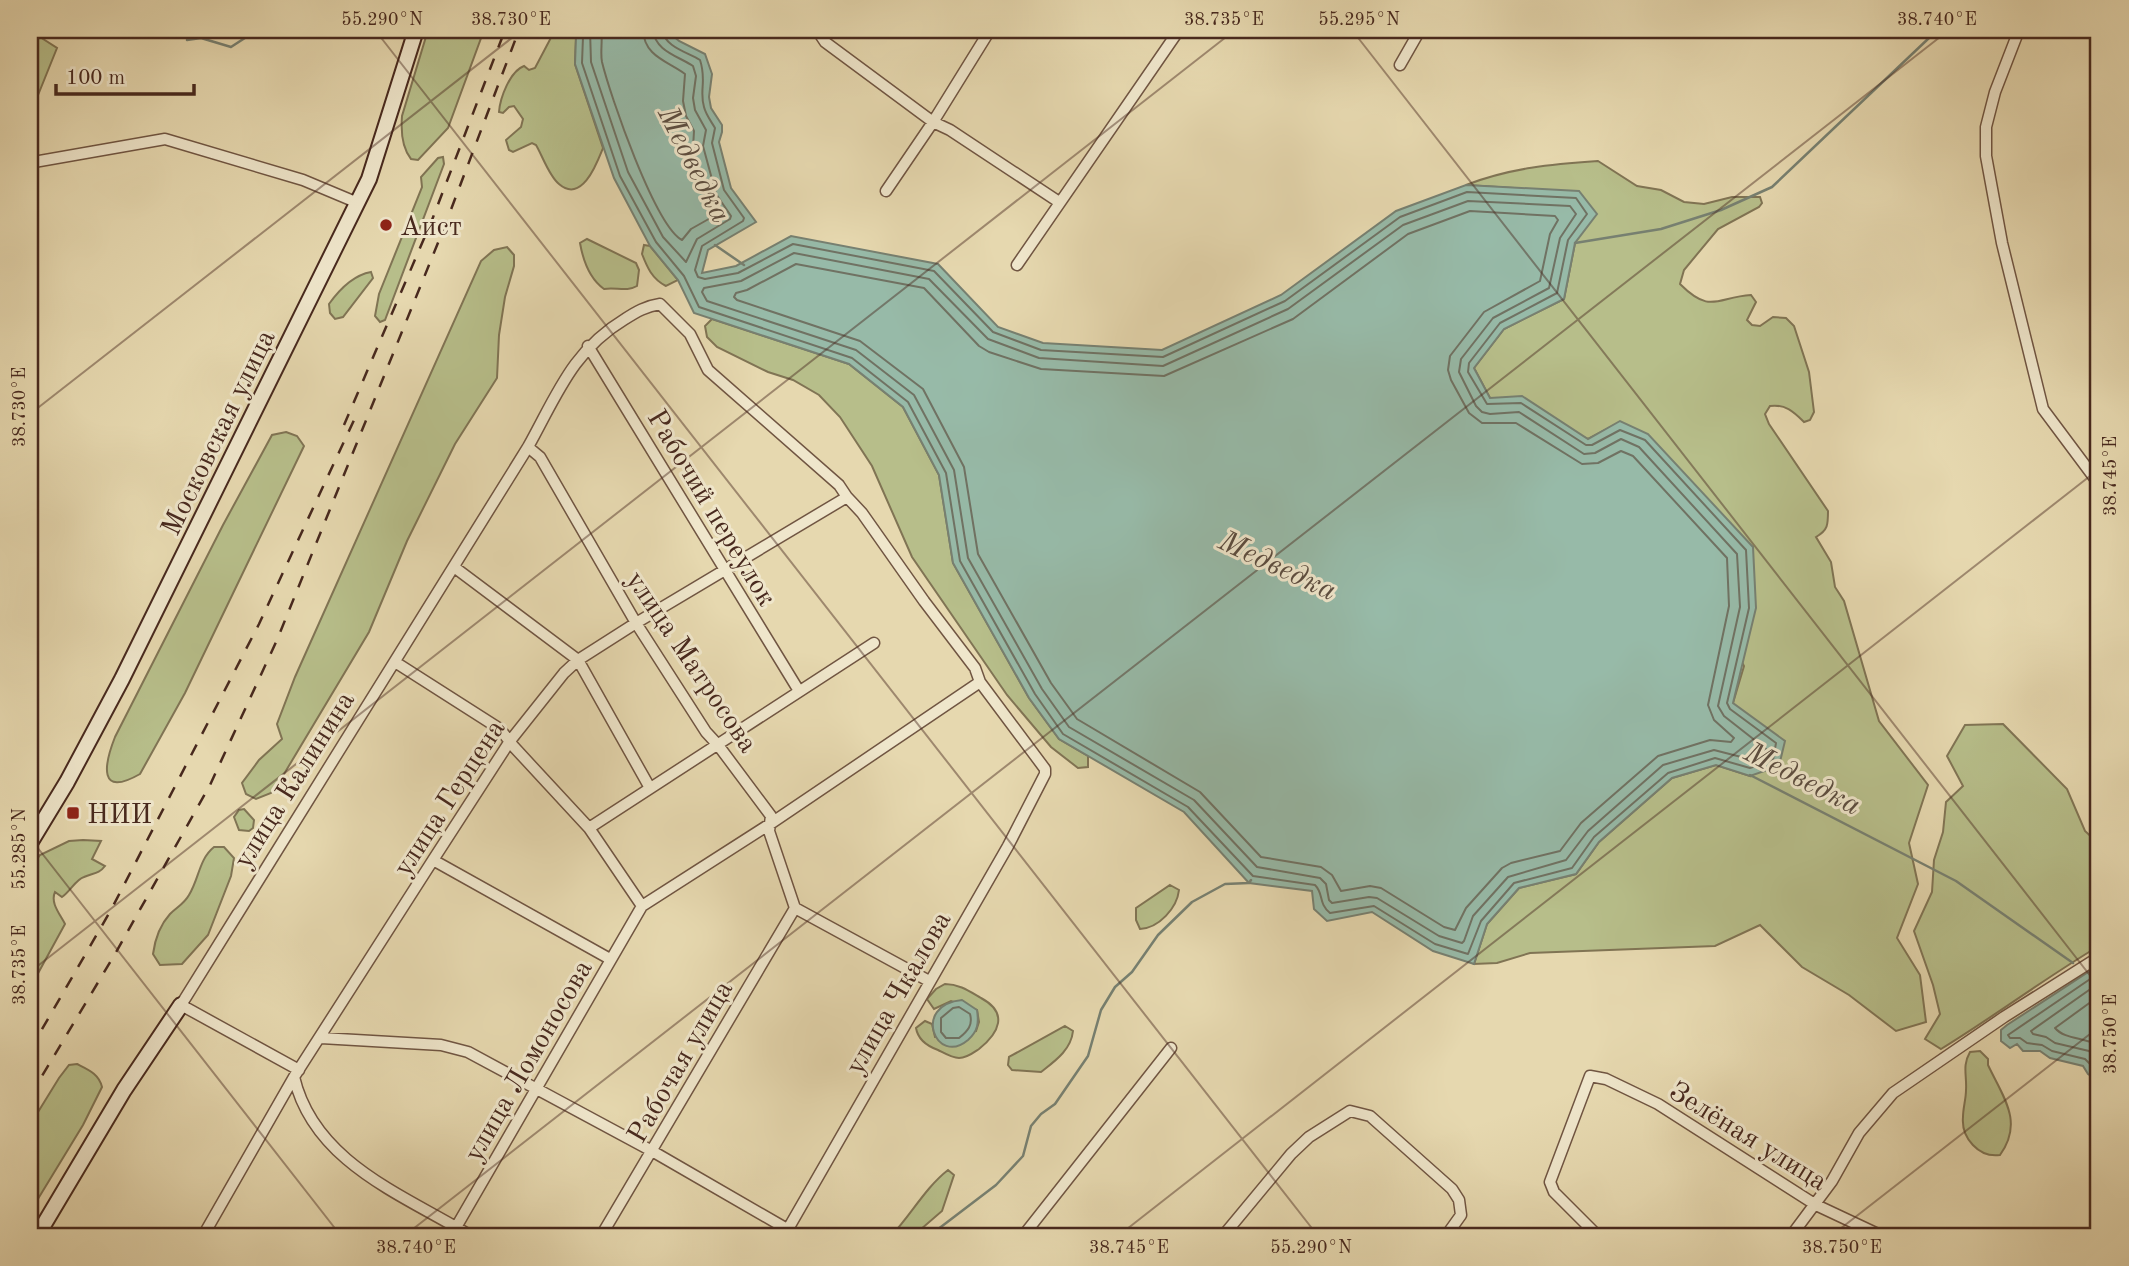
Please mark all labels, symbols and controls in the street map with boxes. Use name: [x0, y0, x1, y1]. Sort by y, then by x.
text: 55.290°N: [341, 11, 423, 29]
text: 38.730°E: [471, 11, 551, 29]
text: 38.735°E: [1184, 11, 1264, 29]
text: 55.295°N: [1318, 11, 1400, 29]
text: 38.740°E: [1897, 11, 1977, 29]
scale bar: [56, 52, 194, 96]
text: 100 m: [66, 68, 125, 89]
water label: Медведка: [651, 101, 735, 228]
place label: Аист: [400, 214, 462, 242]
marker: Аист: [378, 217, 394, 233]
street label: Московская улица: [158, 326, 282, 541]
text: 38.730°E: [11, 367, 29, 447]
street label: Рабочий переулок: [641, 406, 780, 612]
text: 38.745°E: [2102, 436, 2120, 516]
water label: Медведка: [1213, 526, 1341, 607]
street label: улица Матросова: [620, 567, 761, 758]
street label: улица Калинина: [230, 687, 361, 874]
street label: улица Герцена: [390, 715, 511, 882]
water label: Медведка: [1738, 737, 1865, 822]
place label: НИИ: [87, 802, 152, 830]
marker: НИИ: [65, 805, 81, 821]
text: 55.285°N: [11, 808, 29, 890]
street label: улица Чкалова: [842, 907, 958, 1080]
text: 38.735°E: [11, 925, 29, 1005]
street label: улица Ломоносова: [461, 956, 599, 1167]
street label: Рабочая улица: [624, 976, 739, 1149]
text: 38.750°E: [2102, 994, 2120, 1074]
street label: Зелёная улица: [1663, 1078, 1832, 1197]
text: 38.740°E: [376, 1239, 456, 1257]
text: 38.745°E: [1089, 1239, 1169, 1257]
text: 55.290°N: [1270, 1239, 1352, 1257]
text: 38.750°E: [1802, 1239, 1882, 1257]

